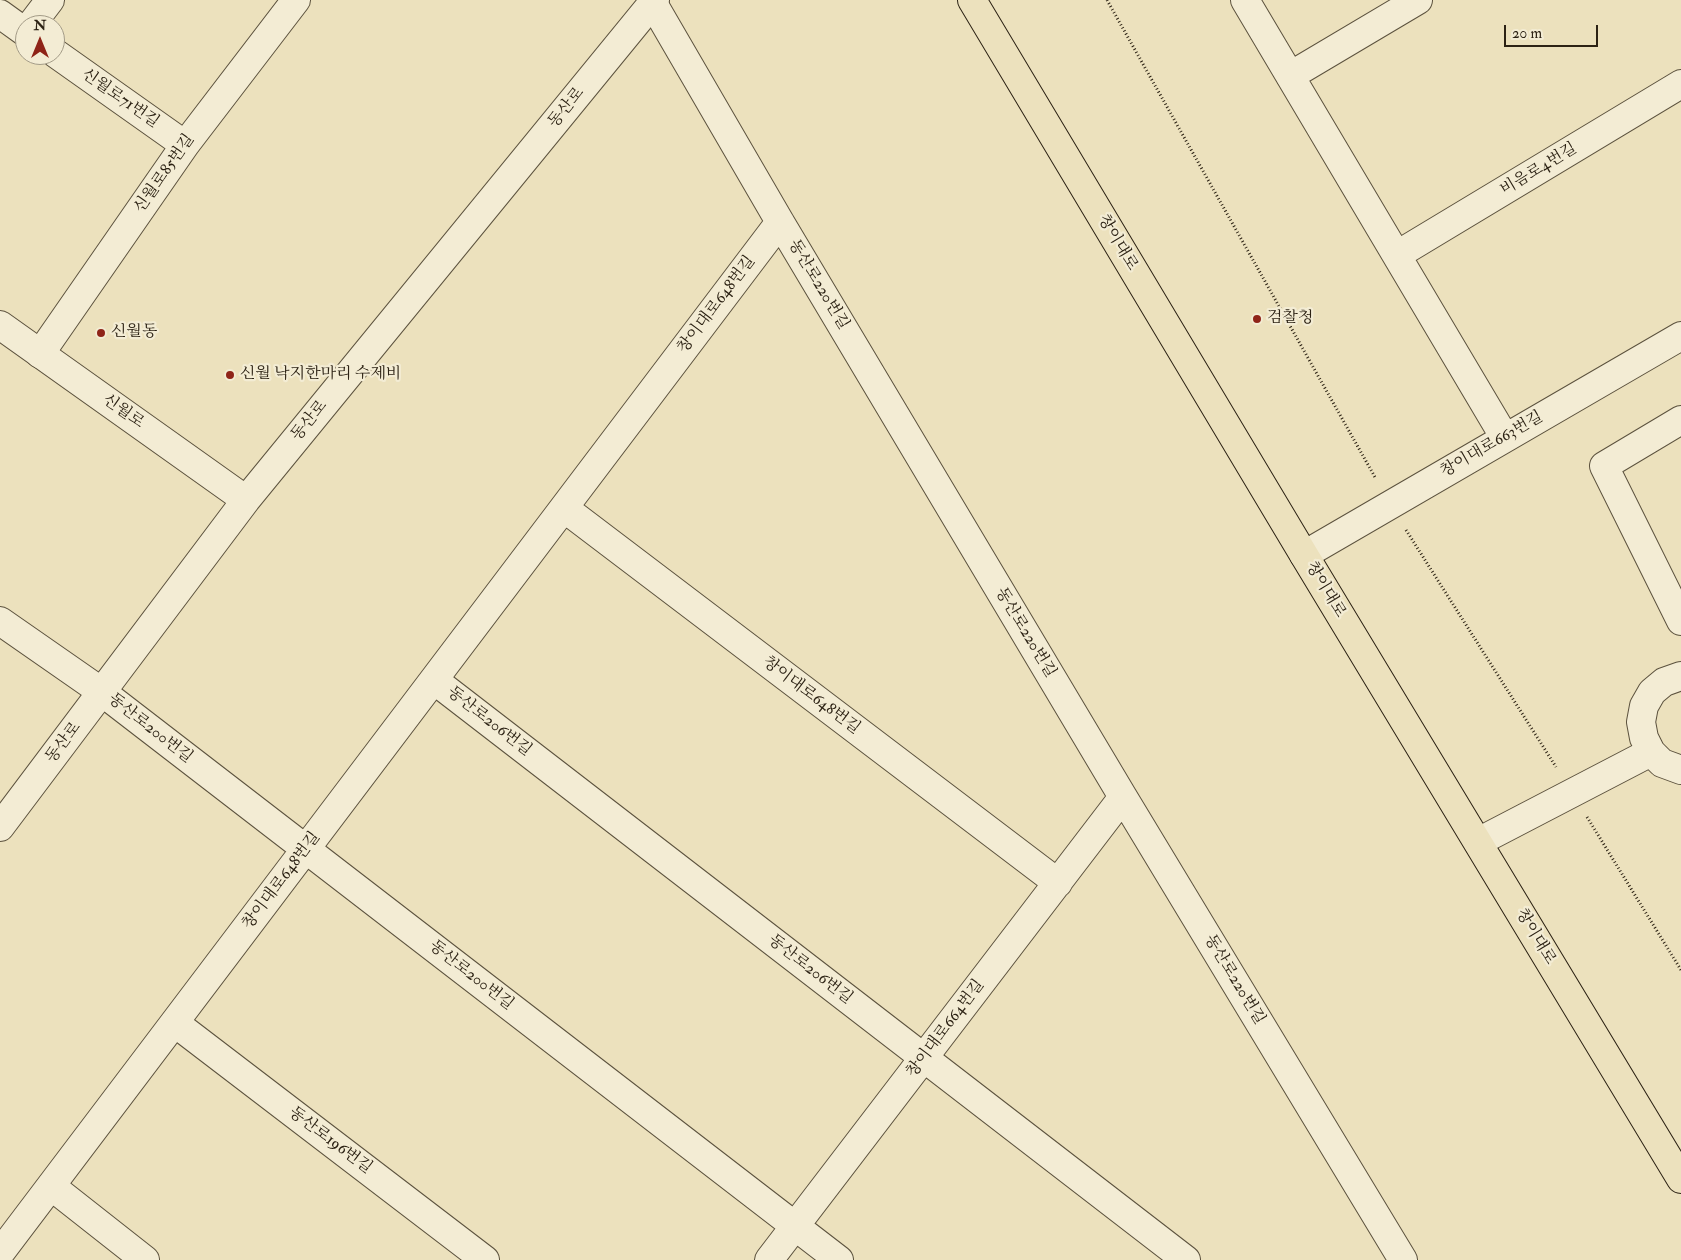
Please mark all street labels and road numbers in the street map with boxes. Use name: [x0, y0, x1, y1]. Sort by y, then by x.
street label: 신월로71번길: [77, 65, 163, 133]
street label: 동산로: [545, 84, 589, 132]
street label: 신월로85번길: [131, 131, 199, 217]
street label: 비음로4번길: [1497, 140, 1581, 200]
street label: 창이대로: [1093, 212, 1141, 274]
street label: 동산로220번길: [784, 236, 852, 334]
street label: 창이대로648번길: [674, 253, 760, 357]
street label: 신월로: [99, 391, 147, 433]
street label: 동산로: [288, 397, 332, 445]
street label: 창이대로663번길: [1437, 408, 1547, 482]
street label: 창이대로: [1301, 559, 1349, 621]
street label: 동산로220번길: [991, 584, 1059, 682]
street label: 창이대로648번길: [759, 653, 863, 739]
street label: 동산로206번길: [443, 683, 535, 761]
street label: 동산로200번길: [104, 690, 196, 768]
street label: 동산로: [42, 719, 86, 767]
street label: 창이대로648번길: [239, 829, 325, 933]
street label: 창이대로: [1511, 906, 1559, 968]
street label: 동산로206번길: [764, 931, 856, 1009]
street label: 동산로220번길: [1200, 931, 1268, 1029]
street label: 동산로200번길: [425, 937, 517, 1015]
street label: 창이대로664번길: [903, 976, 989, 1082]
street label: 동산로196번길: [285, 1103, 375, 1179]

